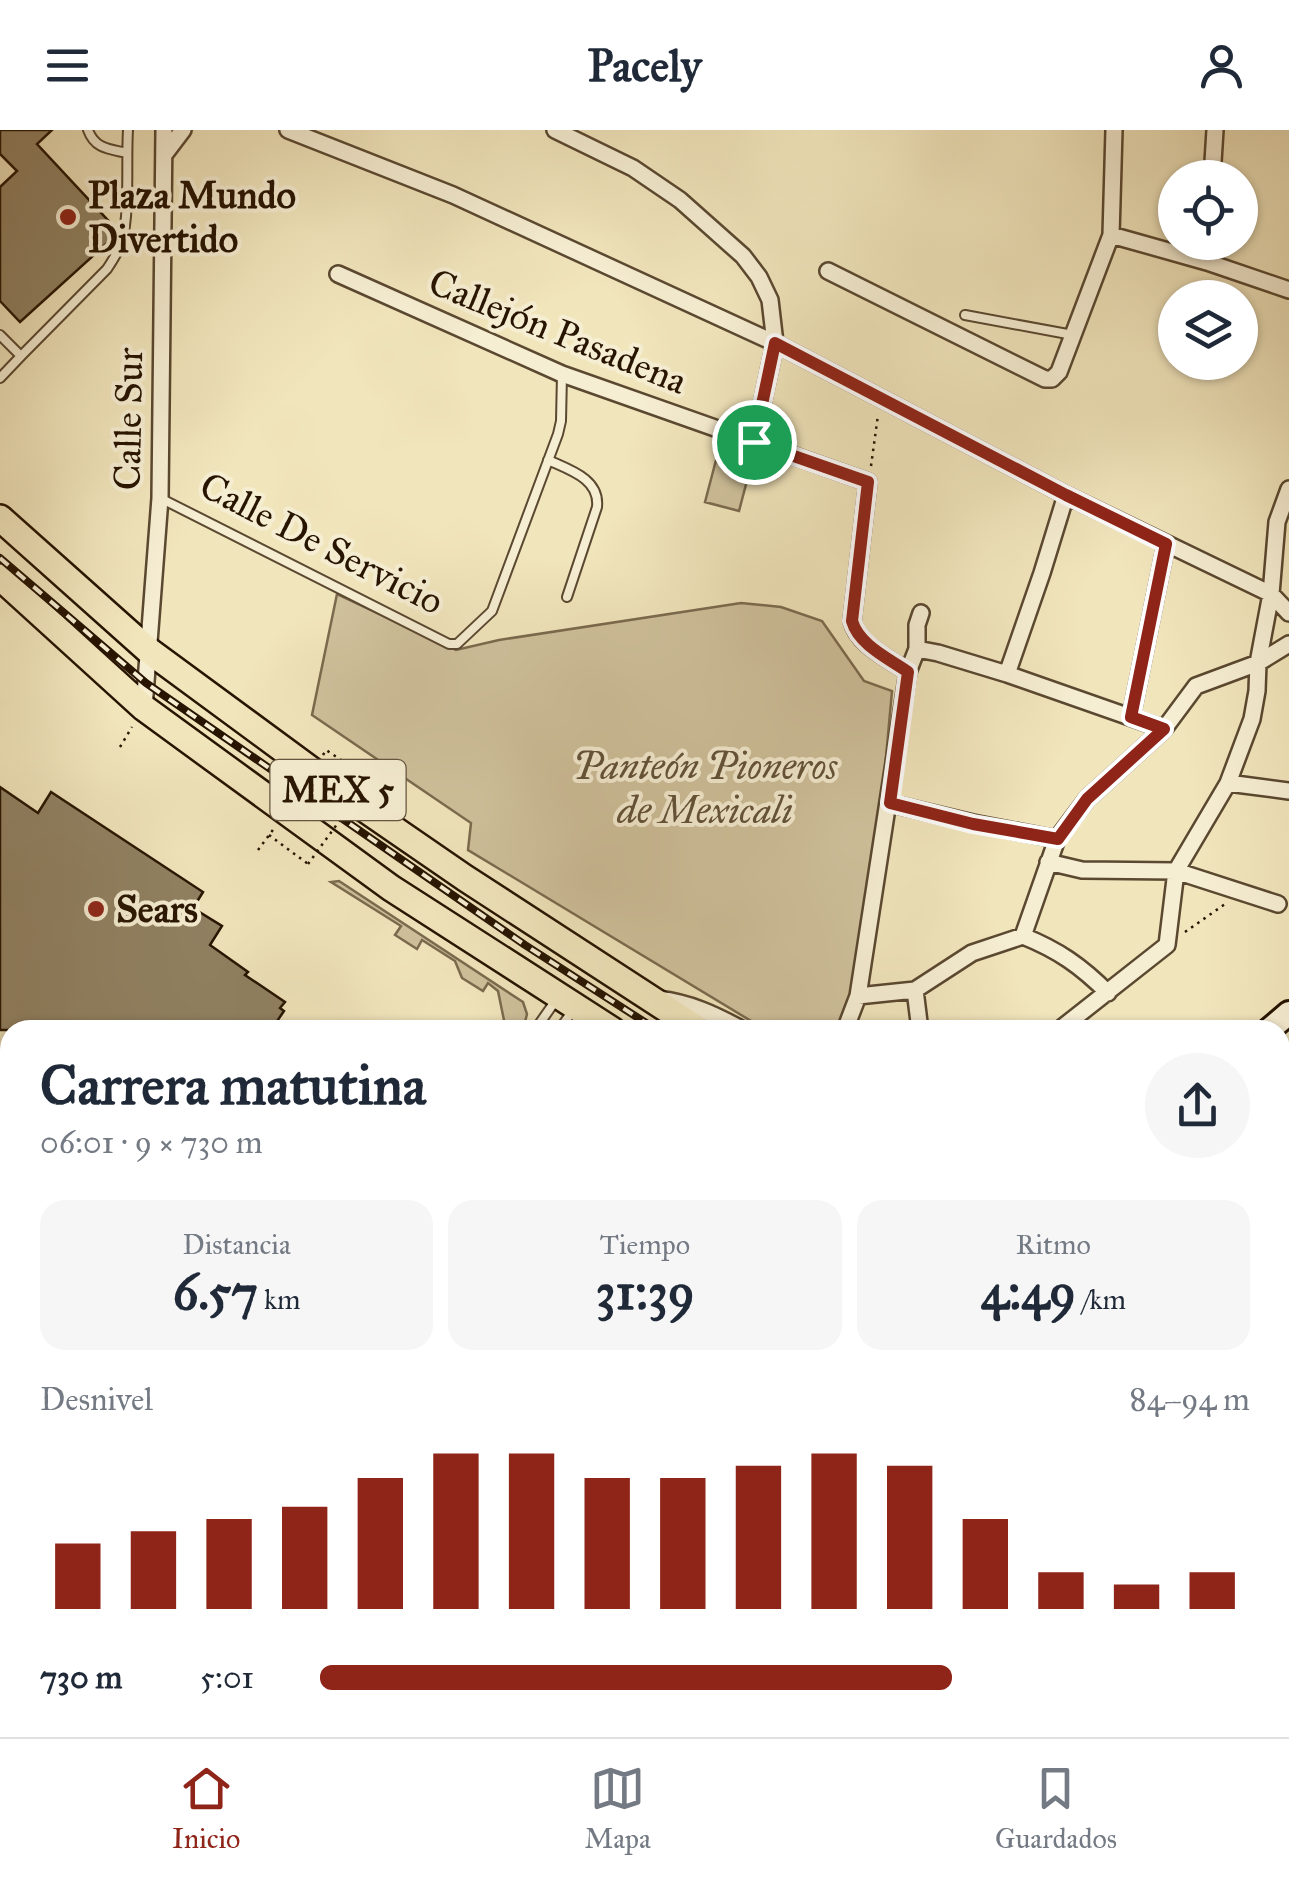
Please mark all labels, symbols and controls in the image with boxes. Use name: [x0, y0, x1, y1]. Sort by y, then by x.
icon: menu: [40, 38, 95, 93]
text: Pacely: [587, 38, 702, 93]
icon: person: [1194, 38, 1249, 93]
map controls: [1158, 160, 1258, 380]
button: locate: [1158, 160, 1258, 260]
place label: Plaza Mundo Divertido: [88, 172, 296, 262]
marker: Plaza Mundo Divertido: [57, 206, 79, 228]
street label: Callejón Pasadena: [422, 258, 695, 404]
button: layers: [1158, 280, 1258, 380]
street label: Calle Sur: [104, 346, 152, 491]
pin: [712, 400, 797, 485]
icon: arrive: [727, 415, 782, 470]
street label: Calle De Servicio: [193, 462, 451, 624]
park label: Panteón Pioneros de Mexicali: [573, 743, 838, 833]
road number: MEX 5: [270, 760, 406, 820]
place label: Sears: [116, 886, 198, 932]
marker: Sears: [85, 898, 107, 920]
text: Carrera matutina: [40, 1052, 426, 1119]
button: share: [1145, 1053, 1250, 1158]
text: 06:01 · 9 × 730 m: [40, 1123, 263, 1162]
text: Distancia: [183, 1227, 291, 1262]
text: Tiempo: [600, 1227, 690, 1262]
text: Ritmo: [1016, 1227, 1091, 1262]
text: 6.57: [173, 1262, 258, 1323]
text: 31:39: [595, 1262, 695, 1323]
text: 4:49: [981, 1262, 1076, 1323]
text: km: [258, 1282, 301, 1317]
text: /km: [1076, 1282, 1126, 1317]
text: Desnivel: [40, 1380, 153, 1419]
text: 84–94 m: [1130, 1380, 1250, 1419]
text: 730 m: [40, 1658, 122, 1697]
text: 5:01: [200, 1658, 254, 1697]
tab: Inicio: [172, 1761, 240, 1856]
tab: Mapa: [584, 1761, 651, 1856]
tab: Guardados: [995, 1761, 1117, 1856]

